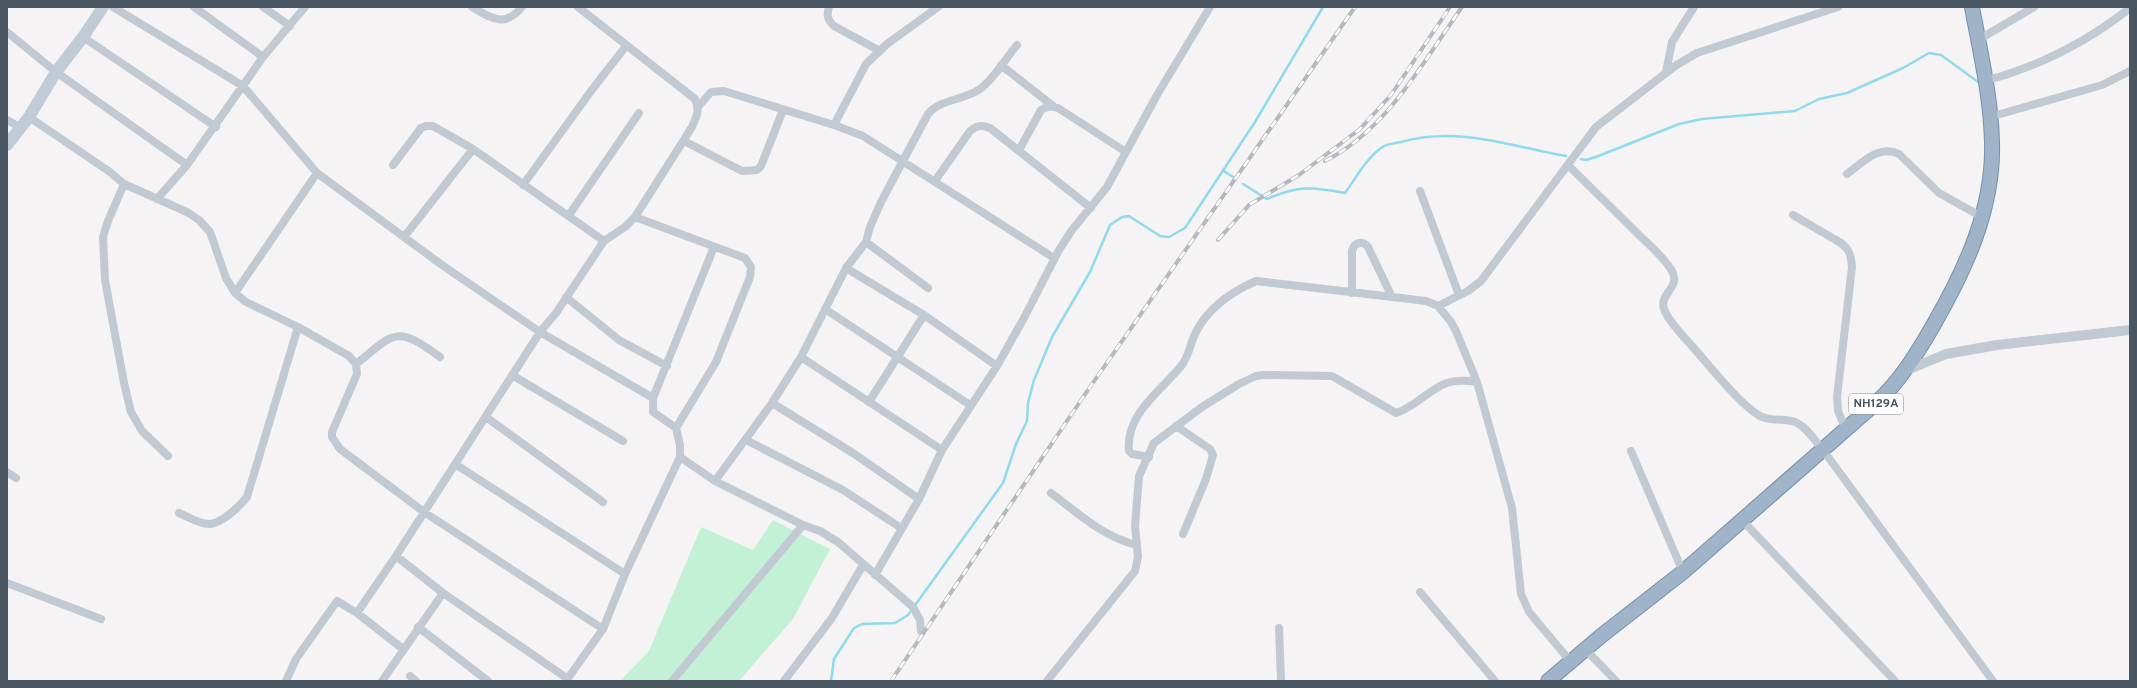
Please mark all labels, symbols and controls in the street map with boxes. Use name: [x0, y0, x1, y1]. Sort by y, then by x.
road number: NH129A: [1849, 394, 1903, 414]

